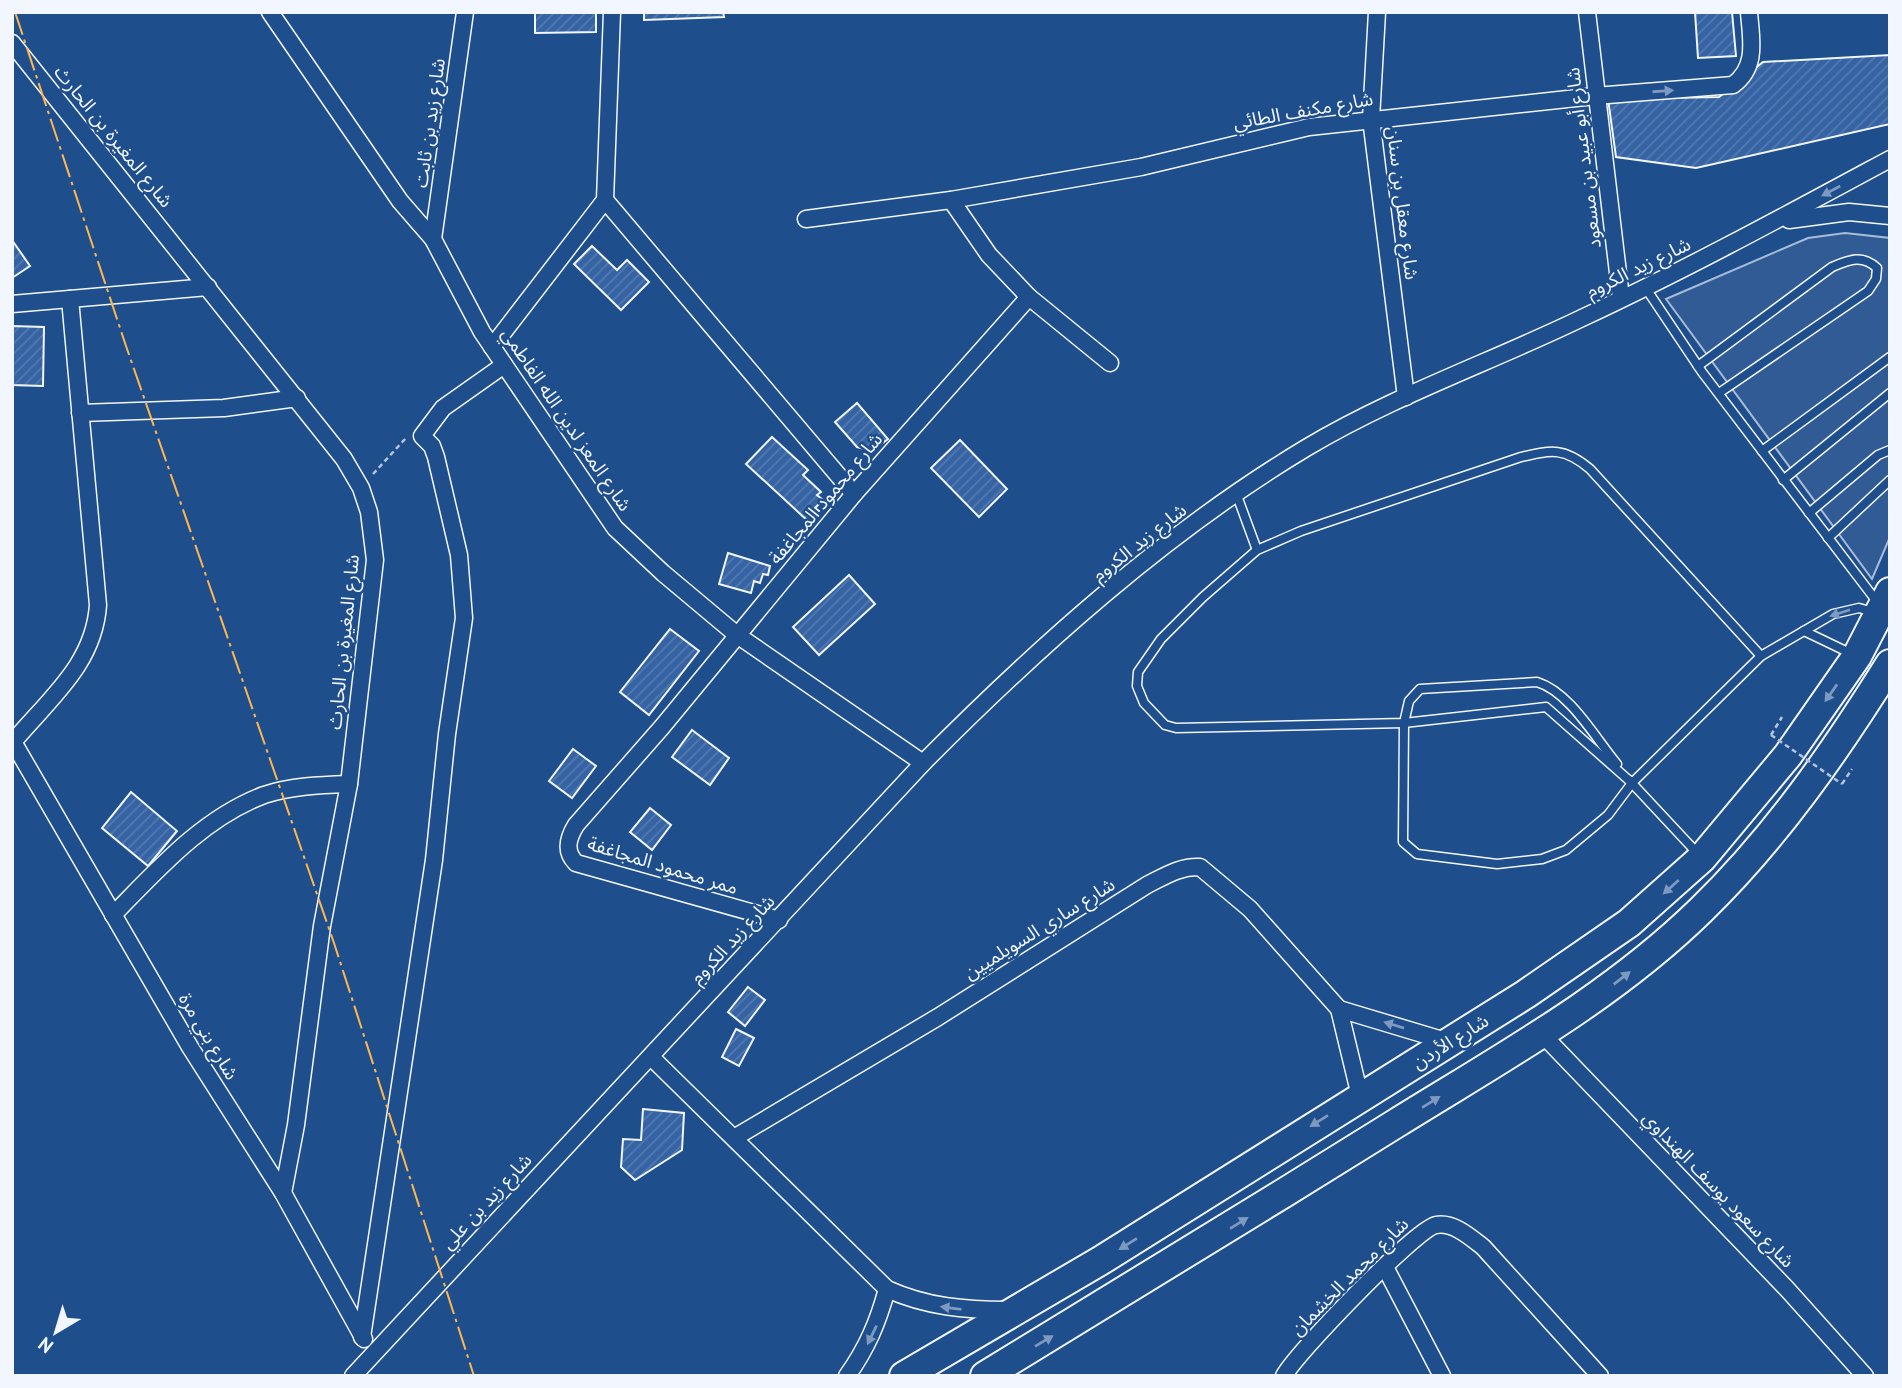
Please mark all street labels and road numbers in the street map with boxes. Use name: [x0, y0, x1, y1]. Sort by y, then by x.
street label: شارع زيد بن ثابت: [408, 57, 452, 190]
street label: شارع المغيرة بن الحارث: [48, 60, 179, 213]
street label: شارع أبو عبيد بن مسعود: [1560, 66, 1608, 250]
street label: شارع مكنف الطائي: [1231, 86, 1375, 137]
street label: شارع معقل بن سنان: [1380, 125, 1424, 281]
street label: شارع زيد الكروم: [1582, 231, 1696, 305]
street label: شارع المعز لدين الله الفاطمي: [494, 323, 637, 517]
street label: شارع محمود المجاغفة: [763, 427, 889, 570]
street label: شارع زيد الكروم: [1087, 498, 1193, 589]
street label: شارع المغيرة بن الحارث: [322, 553, 366, 731]
street label: ممر محمود المجاغفة: [585, 831, 741, 899]
street label: شارع ساري السويلميين: [959, 872, 1121, 987]
street label: شارع زيد الكروم: [684, 889, 782, 991]
street label: شارع بني مرة: [171, 988, 244, 1086]
street label: شارع الأردن: [1407, 1008, 1494, 1076]
street label: شارع سعود يوسف الهنداوي: [1635, 1106, 1800, 1275]
street label: شارع زيد بن علي: [435, 1148, 539, 1256]
street label: شارع محمد الخشمان: [1285, 1212, 1415, 1342]

